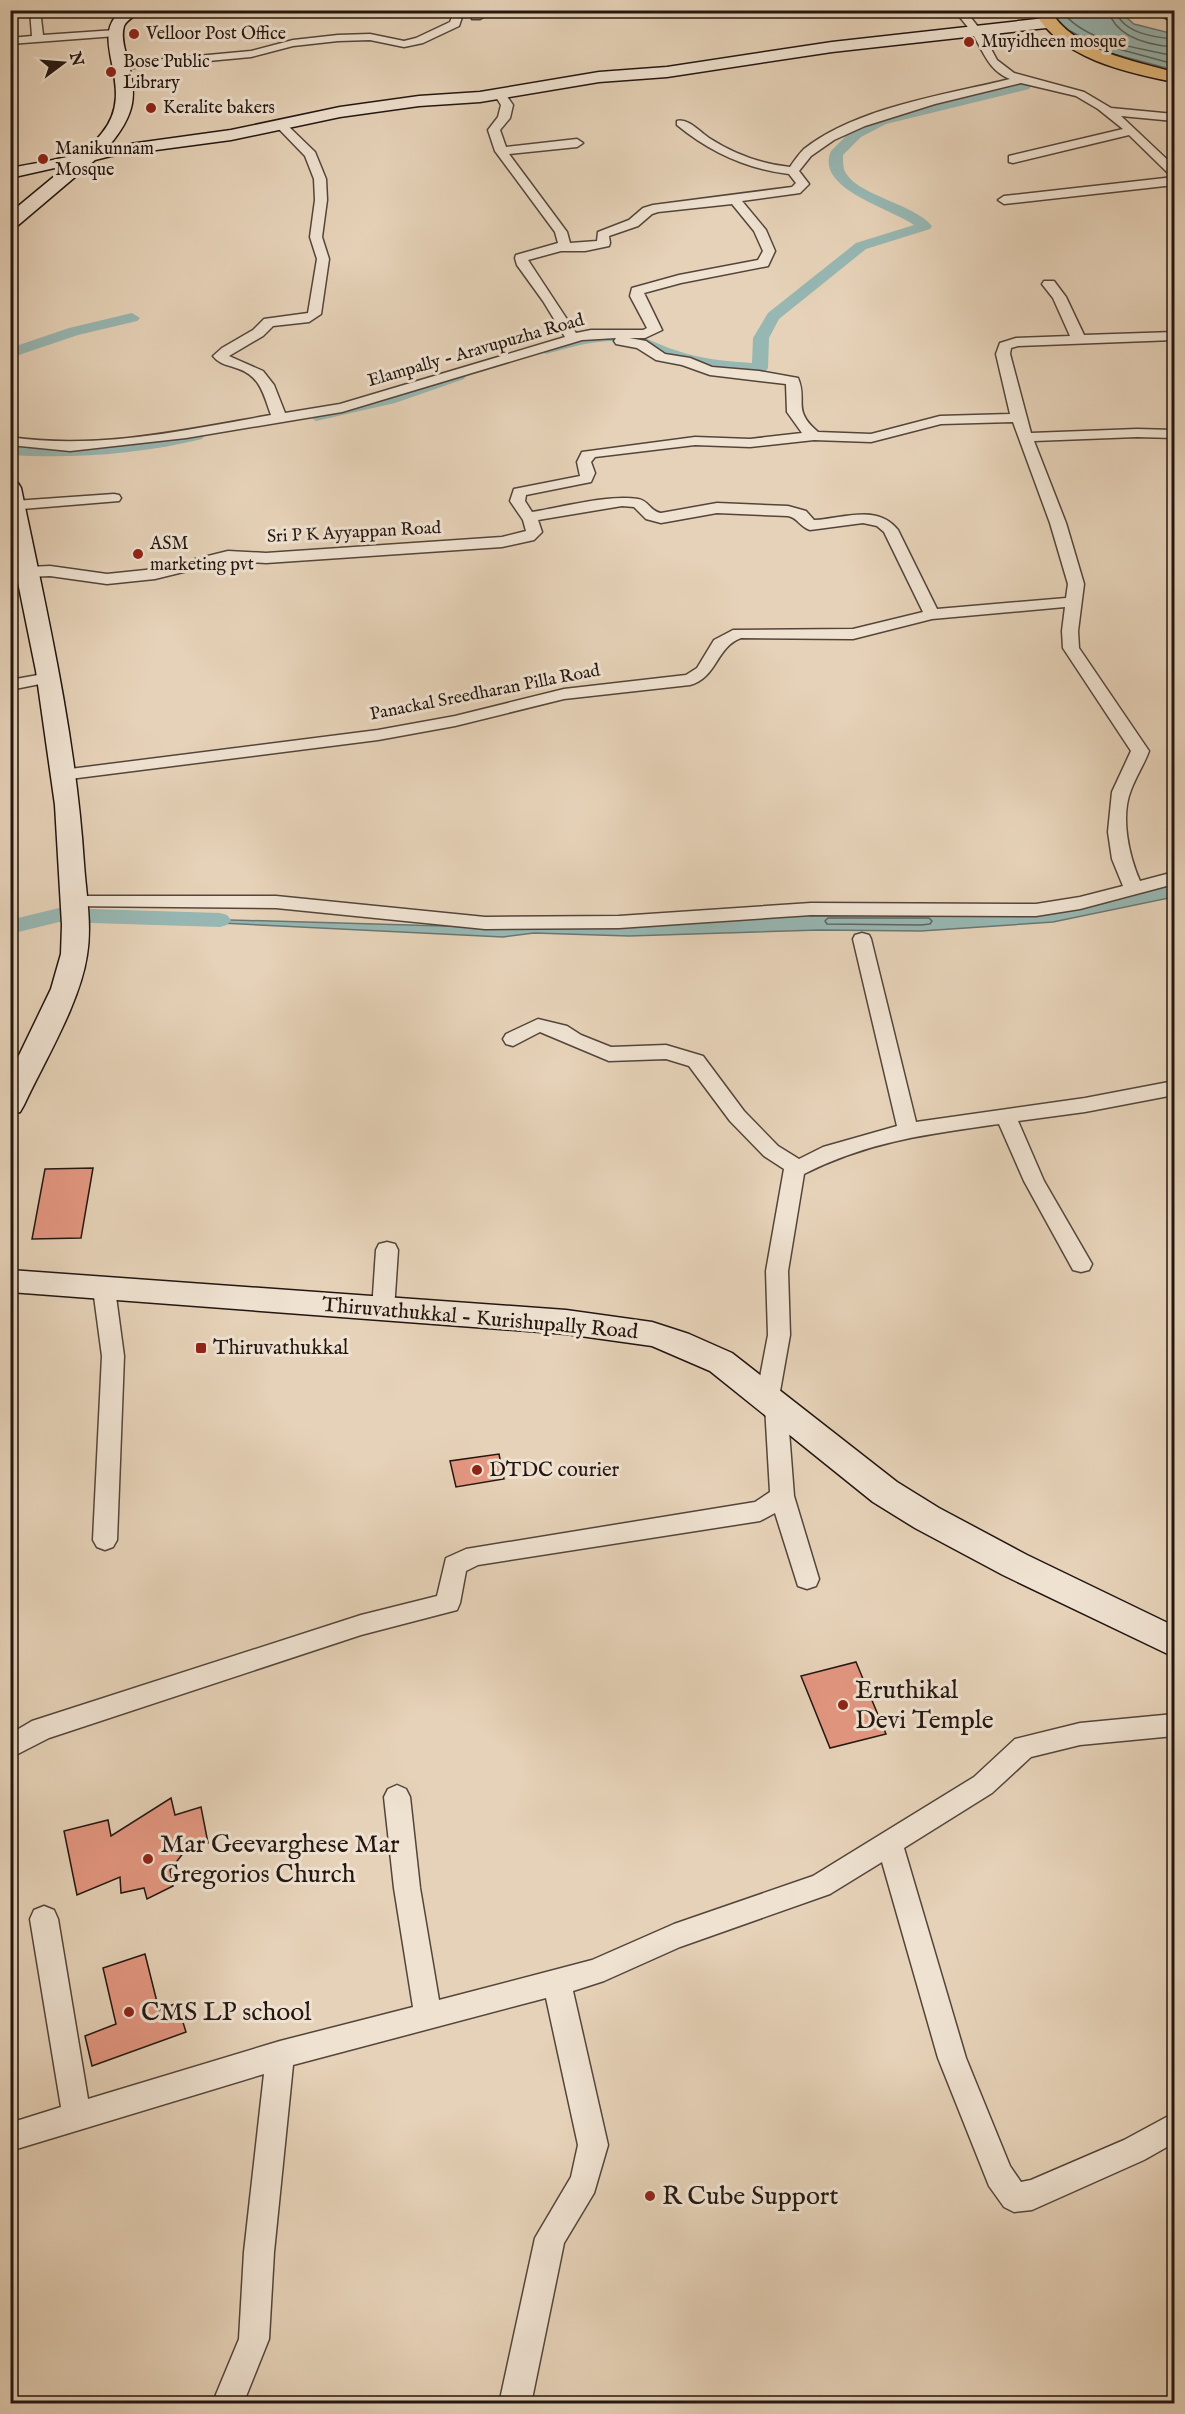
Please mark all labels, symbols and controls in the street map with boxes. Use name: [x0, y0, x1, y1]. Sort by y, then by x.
place label: Velloor Post Office: [145, 23, 286, 46]
marker: Velloor Post Office: [127, 27, 141, 41]
place label: Muyidheen mosque: [981, 31, 1126, 54]
north arrow: [33, 33, 93, 93]
marker: Muyidheen mosque: [962, 35, 976, 49]
text: N: [64, 49, 87, 69]
place label: Bose Public Library: [123, 51, 210, 95]
marker: Bose Public Library: [104, 65, 118, 79]
place label: Keralite bakers: [163, 97, 275, 120]
marker: Keralite bakers: [144, 101, 158, 115]
place label: Manikunnam Mosque: [55, 138, 154, 182]
marker: Manikunnam Mosque: [36, 152, 50, 166]
street label: Elampally - Aravupuzha Road: [365, 309, 587, 393]
street label: Sri P K Ayyappan Road: [266, 517, 442, 549]
place label: ASM marketing pvt: [149, 533, 254, 577]
marker: ASM marketing pvt: [131, 547, 145, 561]
street label: Panackal Sreedharan Pilla Road: [368, 659, 603, 727]
street label: Thiruvathukkal - Kurishupally Road: [321, 1292, 640, 1346]
place label: Thiruvathukkal: [213, 1335, 349, 1362]
marker: Thiruvathukkal: [194, 1341, 208, 1355]
place label: DTDC courier: [489, 1457, 620, 1484]
marker: DTDC courier: [470, 1463, 484, 1477]
place label: Eruthikal Devi Temple: [855, 1674, 994, 1737]
marker: Eruthikal Devi Temple: [836, 1698, 850, 1712]
place label: Mar Geevarghese Mar Gregorios Church: [160, 1828, 400, 1891]
marker: Mar Geevarghese Mar Gregorios Church: [141, 1852, 155, 1866]
place label: CMS LP school: [141, 1996, 312, 2029]
marker: CMS LP school: [122, 2005, 136, 2019]
place label: R Cube Support: [662, 2180, 838, 2213]
marker: R Cube Support: [643, 2189, 657, 2203]

